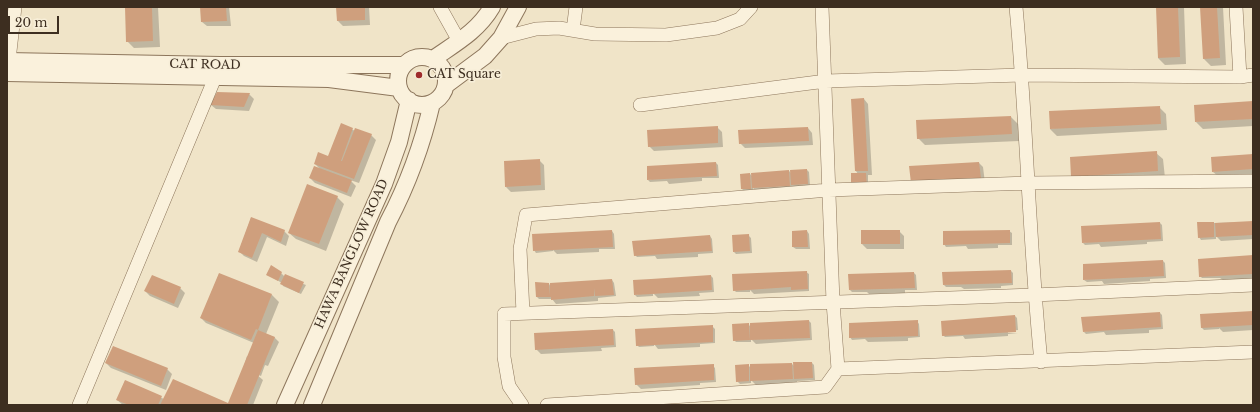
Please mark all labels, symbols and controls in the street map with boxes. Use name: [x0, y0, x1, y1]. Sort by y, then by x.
scale bar: [10, 8, 61, 34]
text: 20 m: [15, 15, 47, 30]
street label: CAT ROAD: [169, 57, 241, 73]
place label: CAT Square: [427, 68, 501, 82]
marker: CAT Square: [414, 70, 424, 80]
street label: HAWA BANGLOW ROAD: [312, 177, 392, 331]

